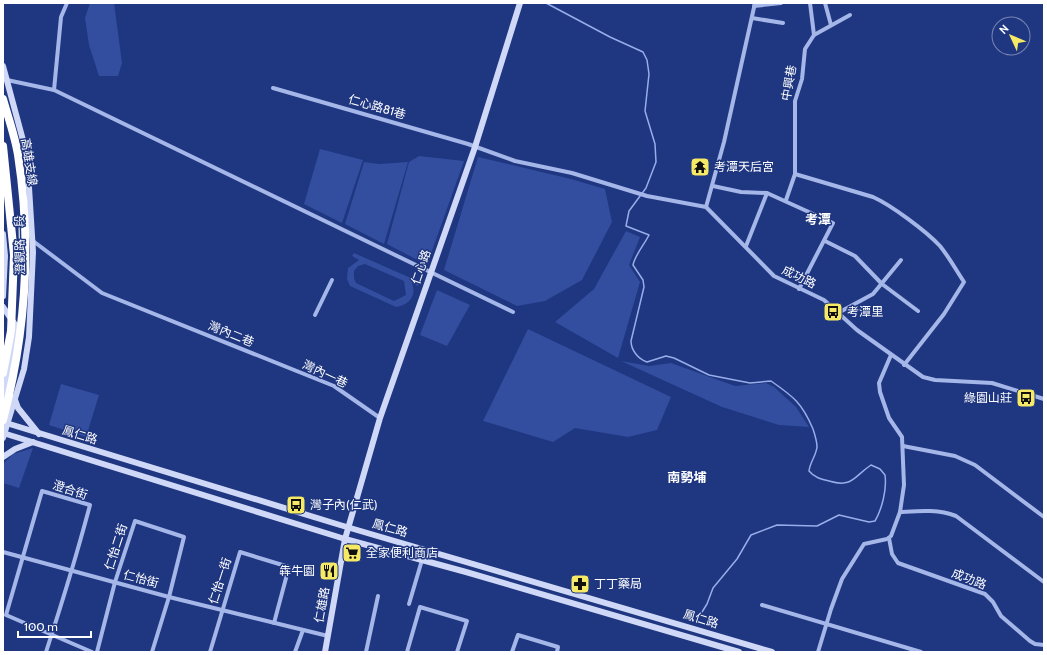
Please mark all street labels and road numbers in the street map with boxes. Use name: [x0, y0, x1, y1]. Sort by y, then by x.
street label: 中興巷: [778, 64, 799, 102]
street label: 仁心路81巷: [347, 91, 408, 122]
street label: 高雄支線: [18, 137, 41, 187]
street label: 澄觀路一段: [11, 215, 28, 275]
street label: 仁心路: [408, 247, 433, 286]
street label: 成功路: [780, 262, 819, 291]
street label: 灣內二巷: [206, 318, 256, 349]
street label: 灣內一巷: [300, 357, 350, 390]
street label: 鳳仁路: [61, 422, 100, 447]
street label: 澄合街: [51, 477, 90, 502]
street label: 鳳仁路: [371, 515, 410, 540]
street label: 仁怡二街: [101, 522, 130, 572]
street label: 仁怡一街: [205, 556, 234, 606]
street label: 成功路: [950, 565, 989, 592]
street label: 仁怡街: [122, 567, 160, 590]
street label: 仁雄路: [311, 586, 332, 624]
street label: 鳳仁路: [682, 606, 721, 631]

